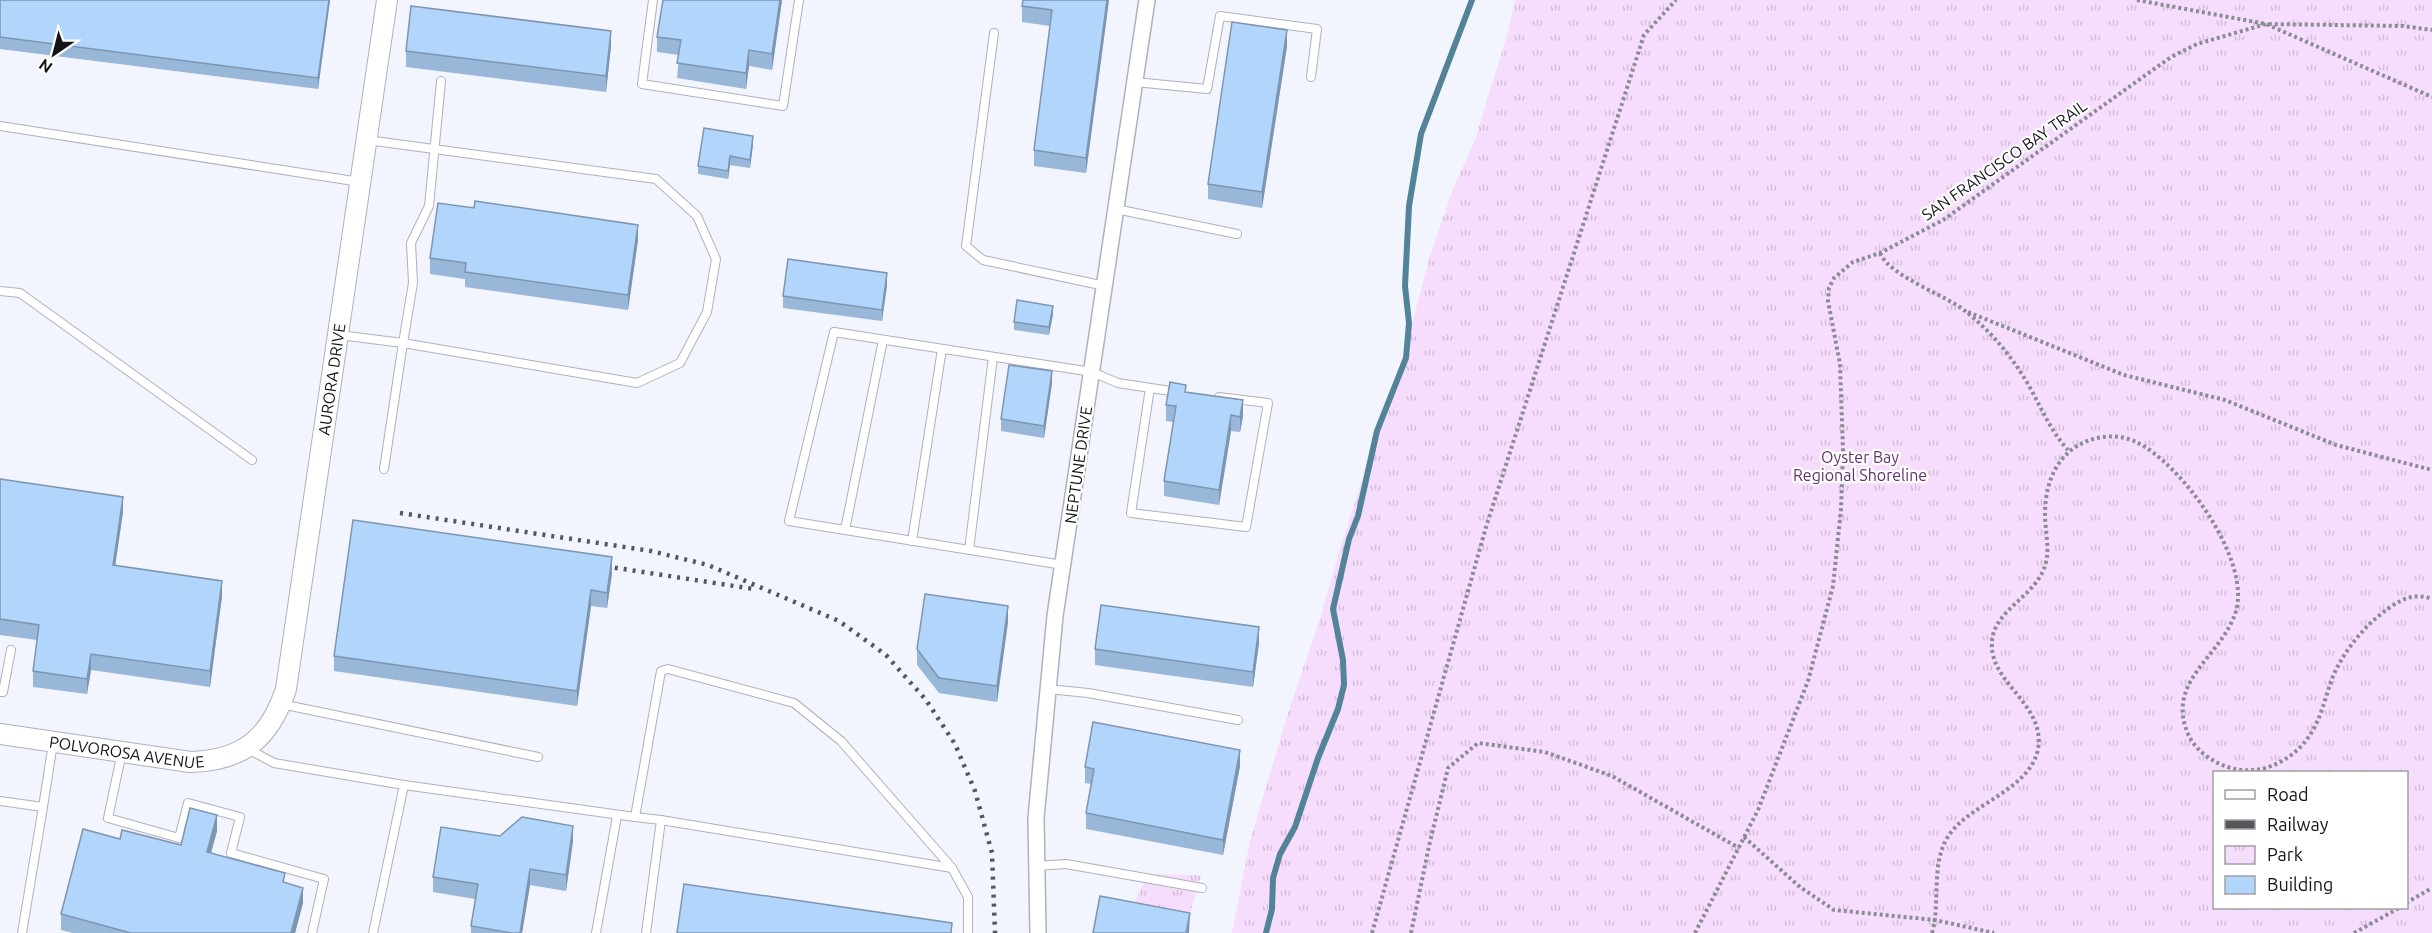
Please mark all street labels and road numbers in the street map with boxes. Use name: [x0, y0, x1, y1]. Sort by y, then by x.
street label: SAN FRANCISCO BAY TRAIL: [1918, 96, 2090, 224]
street label: AURORA DRIVE: [314, 322, 348, 436]
street label: NEPTUNE DRIVE: [1061, 405, 1095, 525]
street label: POLVOROSA AVENUE: [48, 732, 205, 772]

